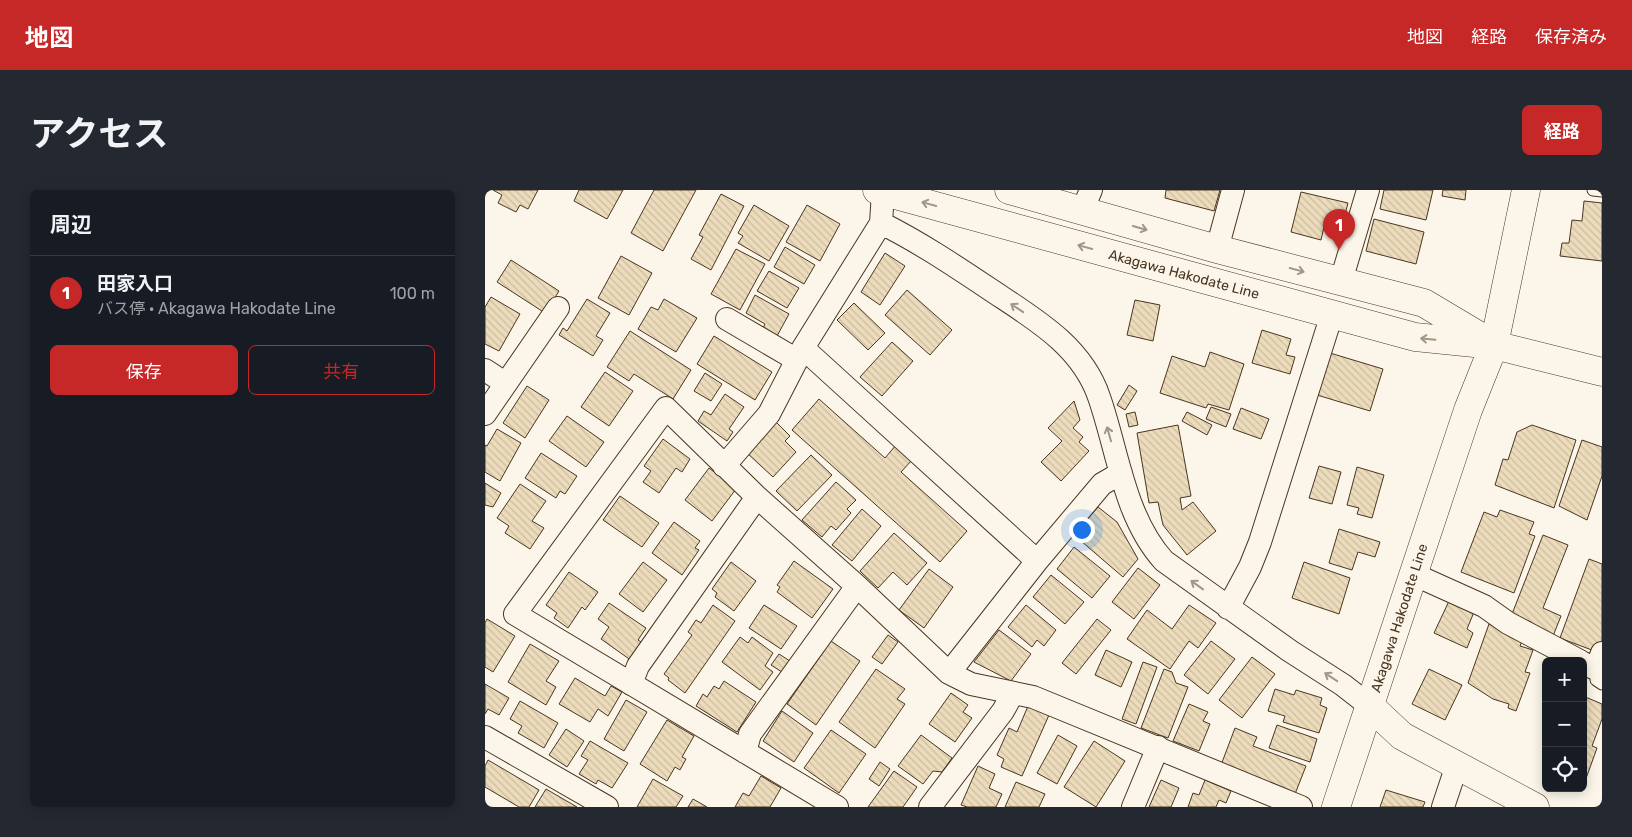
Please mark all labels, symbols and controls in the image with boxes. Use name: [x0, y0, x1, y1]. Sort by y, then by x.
text: 地図: [25, 24, 73, 52]
text: 地図: [1407, 26, 1443, 48]
text: 経路: [1471, 26, 1507, 48]
text: 保存済み: [1535, 26, 1607, 48]
button: 経路: [1522, 105, 1602, 155]
text: アクセス: [30, 113, 168, 155]
one-way arrow: [921, 199, 937, 208]
pin: 1: [1323, 209, 1355, 250]
text: 周辺: [50, 212, 92, 237]
one-way arrow: [1132, 223, 1148, 233]
one-way arrow: [1078, 241, 1094, 251]
street label: Akagawa Hakodate Line: [1107, 246, 1261, 303]
one-way arrow: [1289, 266, 1305, 275]
text: 田家入口: [97, 272, 173, 295]
text: 1: [62, 284, 70, 303]
text: 100 m: [390, 284, 435, 303]
text: バス停 · Akagawa Hakodate Line: [97, 299, 336, 318]
one-way arrow: [1010, 303, 1024, 313]
one-way arrow: [1420, 334, 1436, 343]
button: 保存: [50, 345, 238, 395]
button: 共有: [248, 345, 435, 395]
one-way arrow: [1104, 426, 1114, 442]
your location: [1069, 517, 1095, 543]
street label: Akagawa Hakodate Line: [1367, 541, 1432, 695]
one-way arrow: [1190, 580, 1204, 590]
map controls: [1542, 657, 1587, 792]
button: +: [1542, 657, 1587, 702]
one-way arrow: [1324, 671, 1338, 681]
button: −: [1542, 702, 1587, 747]
button: locate: [1542, 747, 1587, 792]

